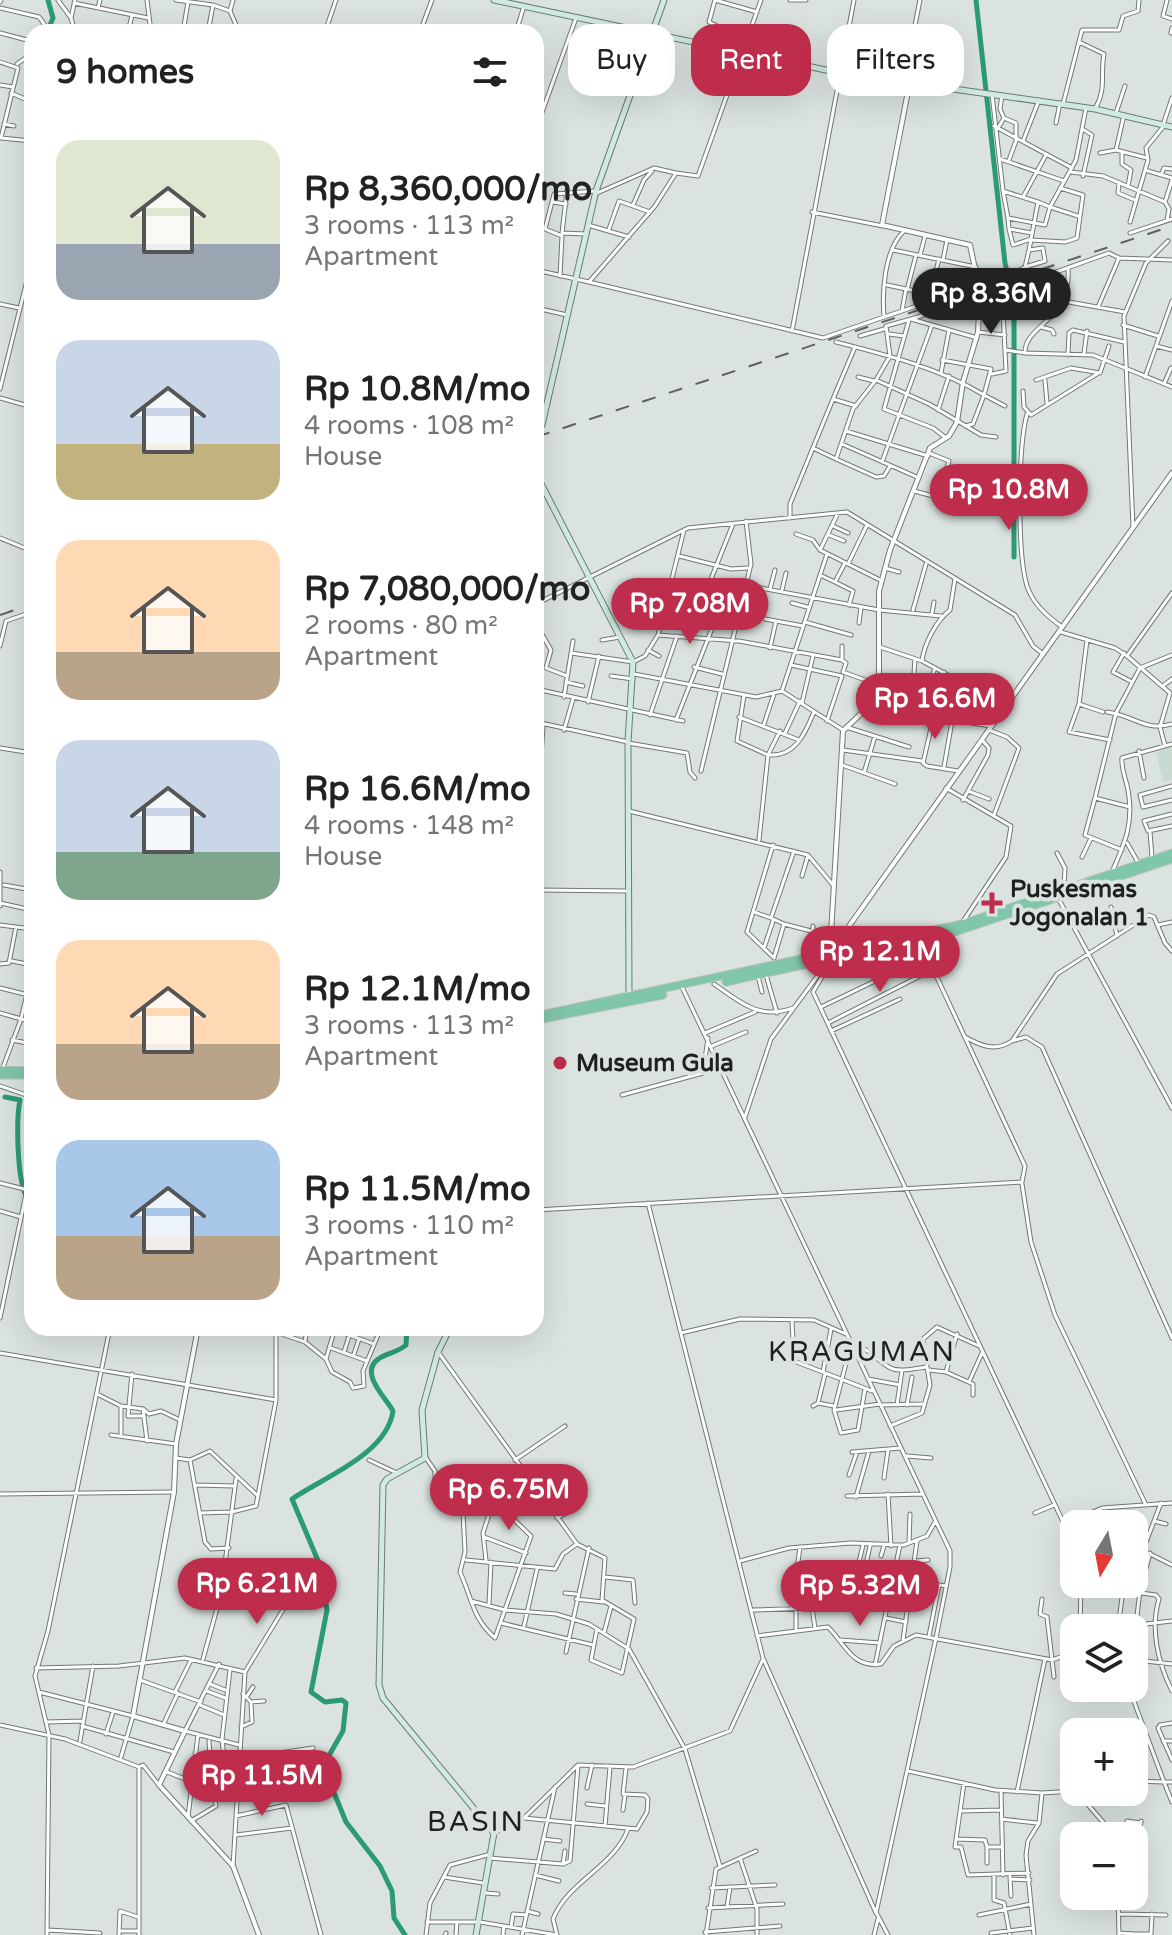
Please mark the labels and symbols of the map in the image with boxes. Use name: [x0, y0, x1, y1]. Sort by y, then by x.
pin: Rp 8.36M: [908, 268, 1074, 336]
pin: Rp 10.8M: [926, 464, 1092, 532]
pin: Rp 7.08M: [607, 578, 773, 646]
pin: Rp 16.6M: [852, 673, 1018, 741]
place label: Puskesmas Jogonalan 1: [1009, 875, 1149, 932]
marker: Puskesmas Jogonalan 1: [981, 892, 1003, 914]
pin: Rp 12.1M: [797, 926, 963, 994]
place label: Museum Gula: [576, 1049, 734, 1078]
marker: Museum Gula: [551, 1054, 569, 1072]
district label: KRAGUMAN: [768, 1335, 956, 1369]
pin: Rp 6.75M: [426, 1464, 592, 1532]
north arrow: [1060, 1510, 1148, 1598]
pin: Rp 6.21M: [174, 1558, 340, 1626]
pin: Rp 5.32M: [777, 1560, 943, 1628]
pin: Rp 11.5M: [179, 1750, 345, 1818]
district label: BASIN: [427, 1805, 525, 1839]

